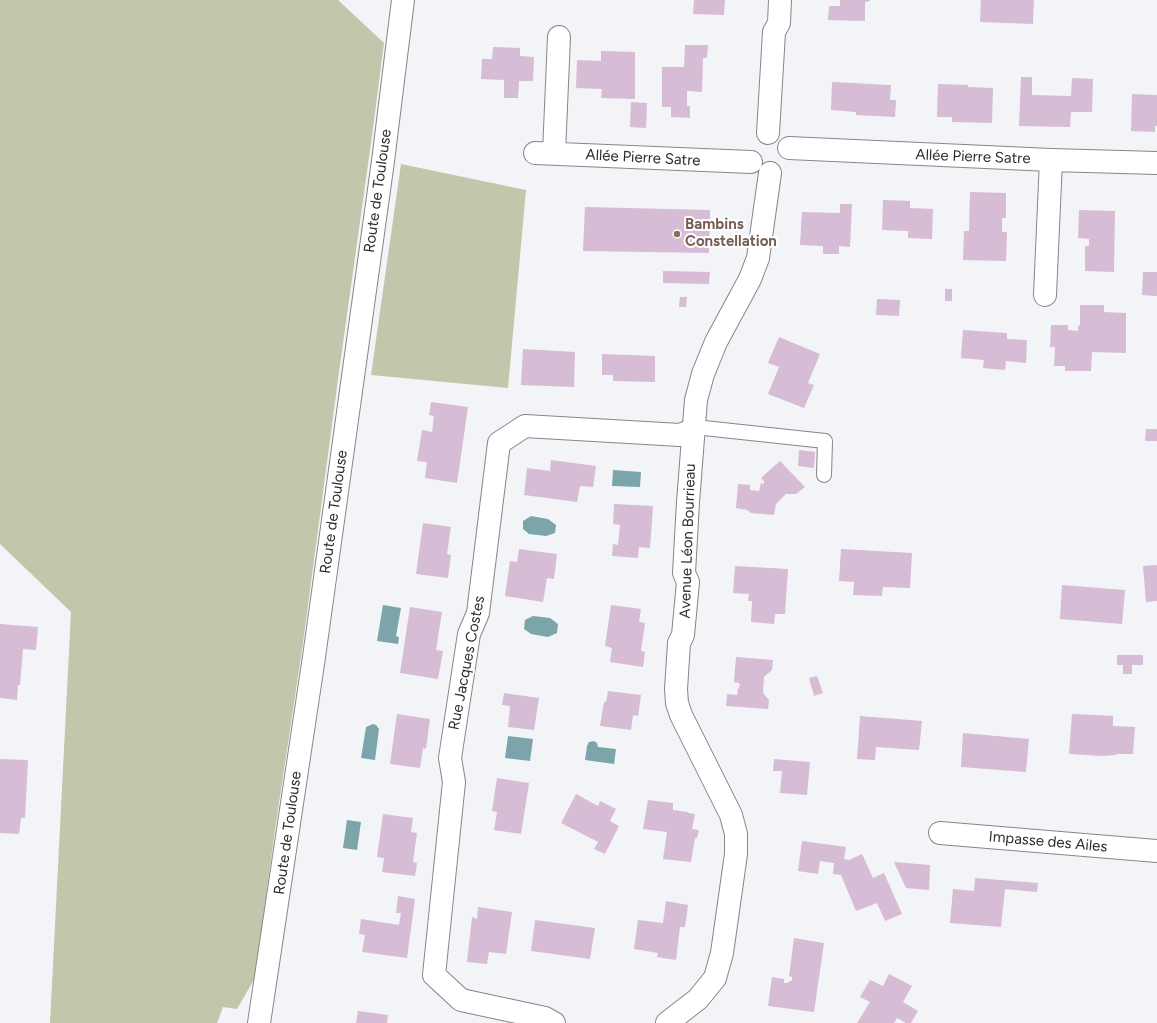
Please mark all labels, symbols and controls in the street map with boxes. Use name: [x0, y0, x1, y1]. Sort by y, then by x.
street label: Route de Toulouse: [360, 128, 396, 254]
street label: Allée Pierre Satre: [585, 146, 701, 170]
street label: Allée Pierre Satre: [915, 146, 1031, 168]
place label: Bambins Constellation: [685, 216, 777, 251]
marker: Bambins Constellation: [672, 229, 682, 239]
street label: Route de Toulouse: [316, 449, 352, 575]
street label: Avenue Léon Bourrieau: [676, 463, 700, 619]
street label: Rue Jacques Costes: [445, 594, 489, 732]
street label: Route de Toulouse: [270, 770, 306, 896]
street label: Impasse des Ailes: [988, 828, 1108, 856]

